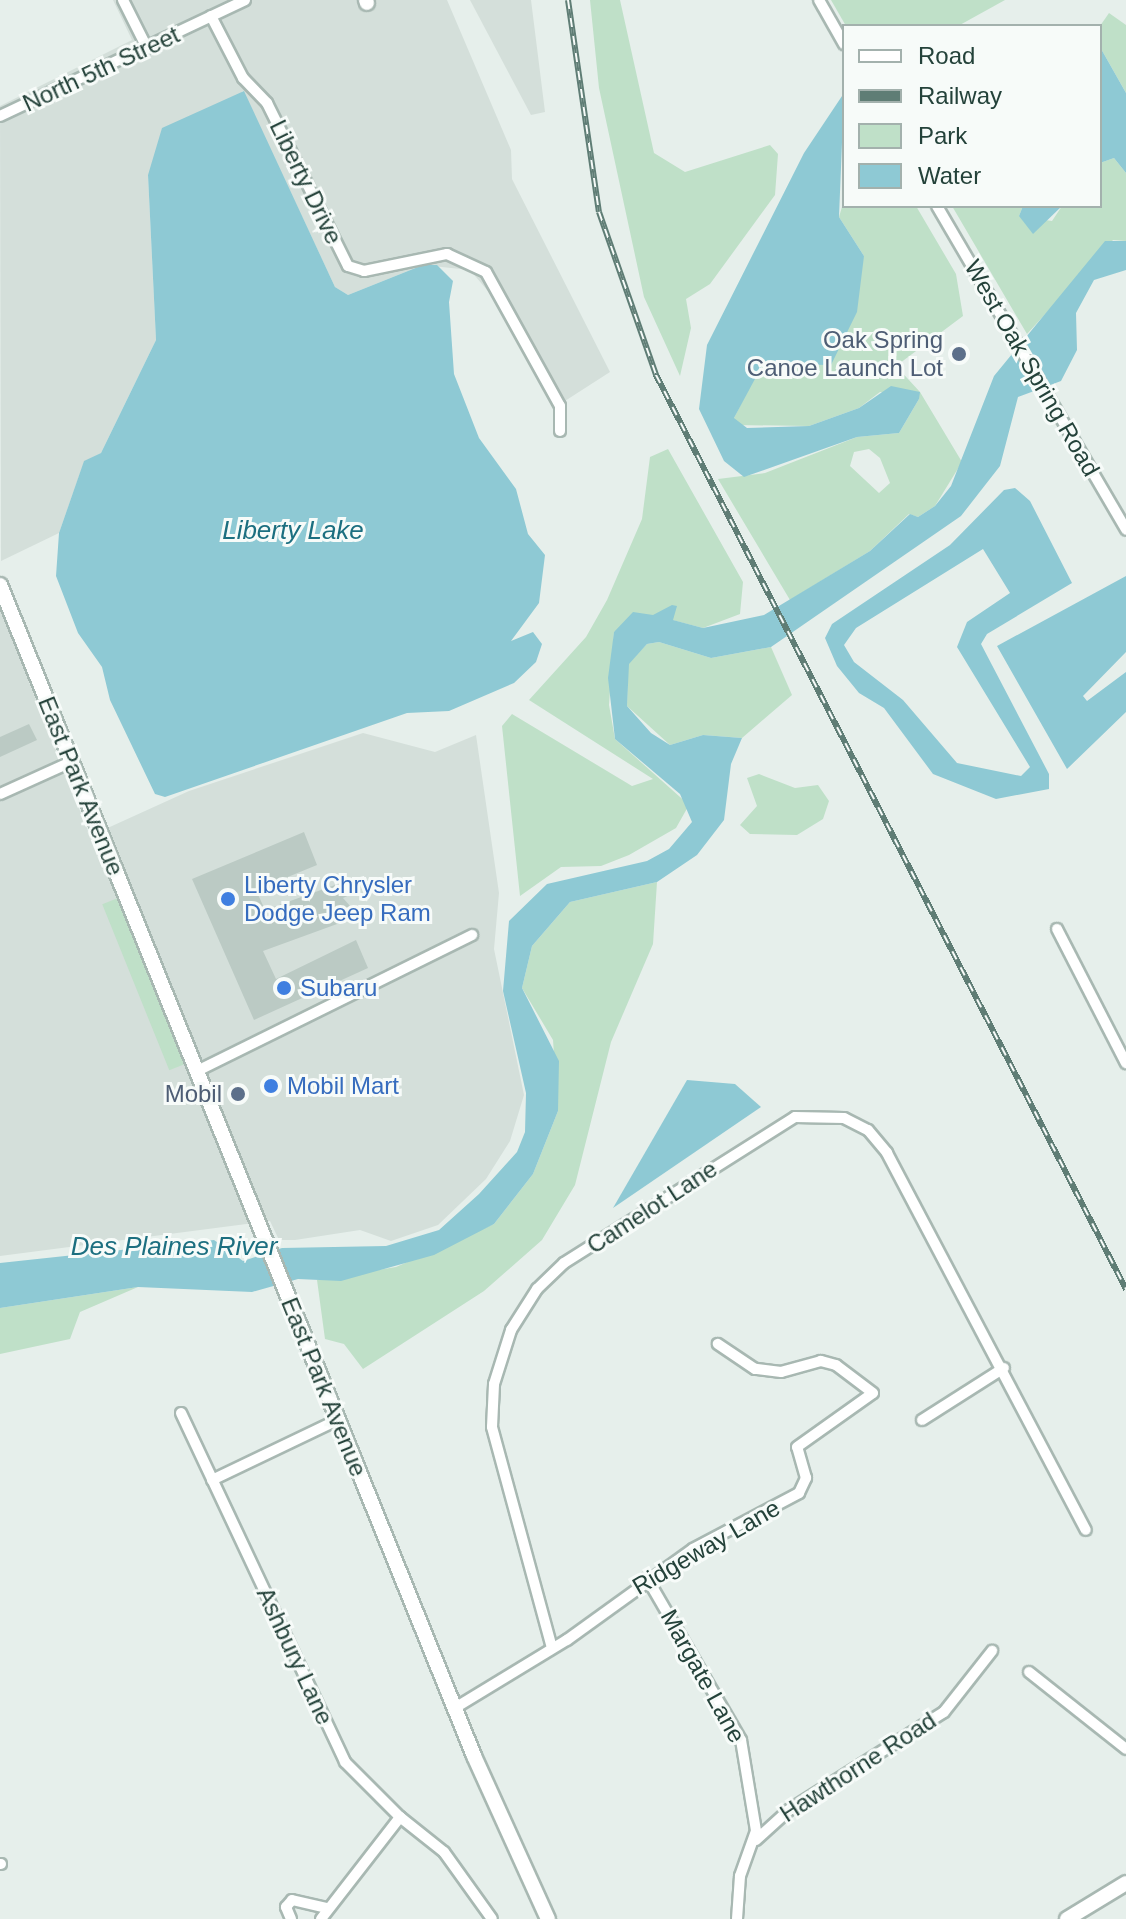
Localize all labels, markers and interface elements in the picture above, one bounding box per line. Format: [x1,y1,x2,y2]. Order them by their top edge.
street label: North 5th Street [18,20,184,118]
legend [842,24,1102,208]
text: Road [918,42,975,69]
text: Railway [918,82,1002,109]
street label: Liberty Drive [264,115,348,249]
text: Park [918,122,967,149]
text: Water [918,162,981,189]
street label: West Oak Spring Road [958,255,1106,481]
place label: Oak Spring Canoe Launch Lot [747,326,943,382]
marker: Oak Spring Canoe Launch Lot [950,345,968,363]
water label: Liberty Lake [222,515,364,547]
street label: East Park Avenue [32,692,130,880]
place label: Liberty Chrysler Dodge Jeep Ram [244,871,431,927]
marker: Liberty Chrysler Dodge Jeep Ram [219,890,237,908]
place label: Subaru [300,974,377,1002]
marker: Subaru [275,979,293,997]
place label: Mobil Mart [287,1072,399,1100]
marker: Mobil Mart [262,1077,280,1095]
place label: Mobil [165,1080,222,1108]
marker: Mobil [229,1085,247,1103]
street label: Camelot Lane [581,1154,723,1260]
water label: Des Plaines River [71,1231,277,1263]
street label: East Park Avenue [275,1293,373,1481]
street label: Ridgeway Lane [627,1493,785,1601]
street label: Ashbury Lane [251,1583,339,1729]
street label: Margate Lane [655,1604,751,1748]
street label: Hawthorne Road [775,1706,941,1828]

